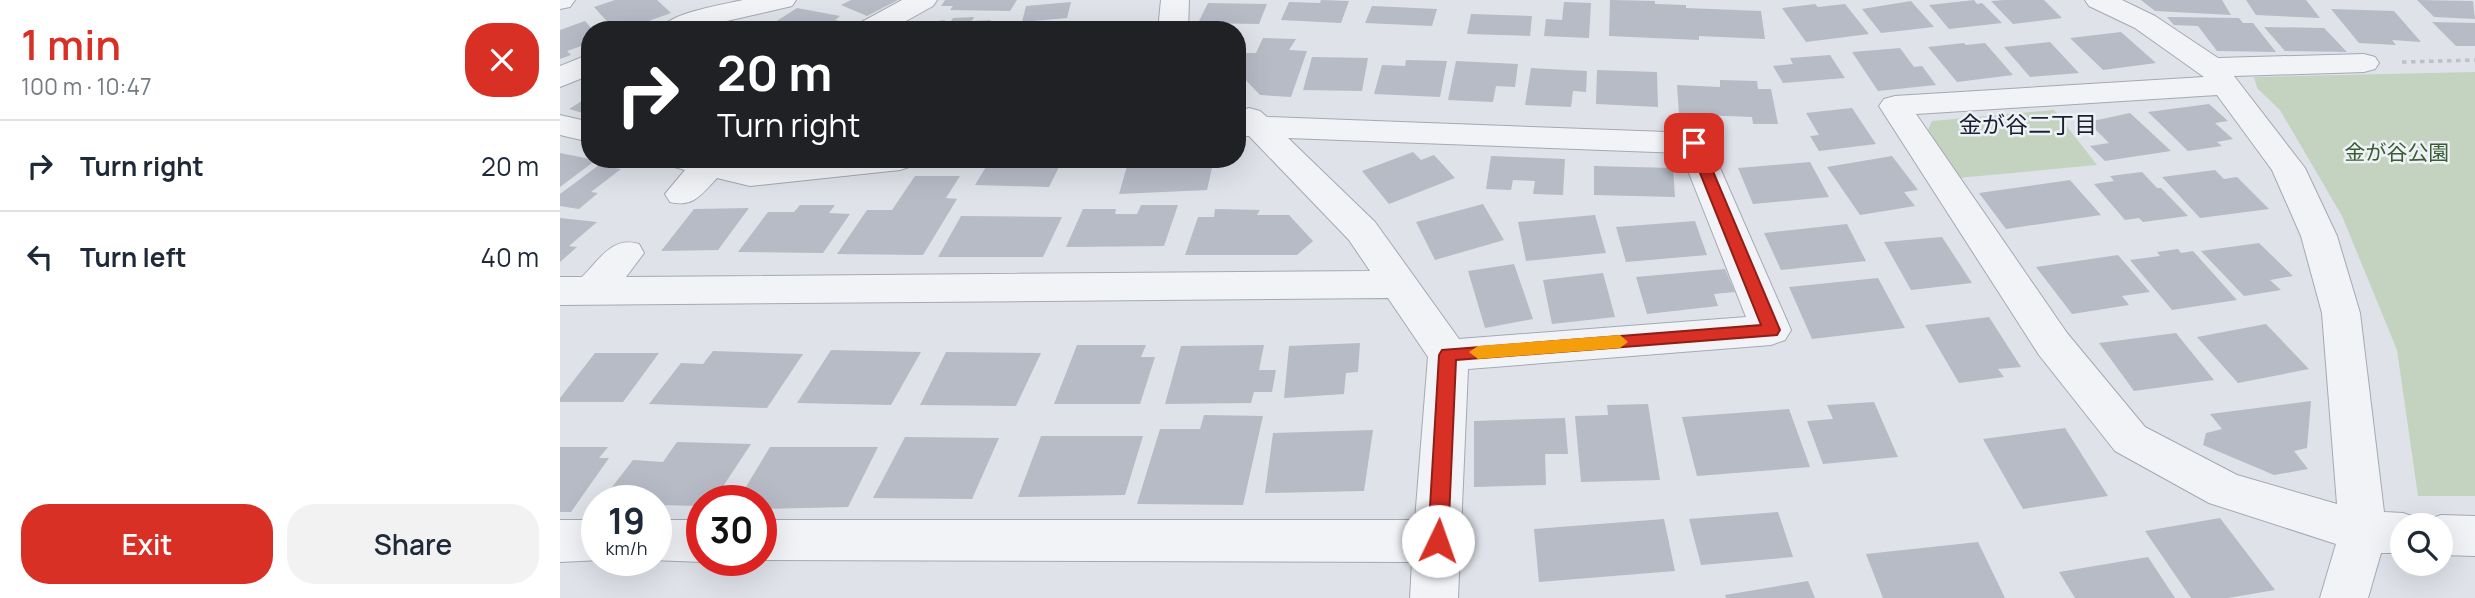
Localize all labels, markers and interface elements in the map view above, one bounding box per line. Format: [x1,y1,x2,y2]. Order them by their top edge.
text: 1 min [21,15,121,73]
button: close [465,23,539,97]
text: 20 m [717,39,832,106]
icon: right [602,49,693,140]
text: 100 m · 10:47 [21,70,152,102]
text: Turn right [717,103,860,147]
district label: 金が谷二丁目 [1959,108,2097,140]
pin [1664,113,1724,173]
icon: arrive [1675,124,1713,162]
park label: 金が谷公園 [2345,138,2450,166]
icon: right [21,147,59,185]
text: Turn right [80,148,204,184]
text: 20 m [481,148,539,184]
icon: left [21,238,59,276]
text: Turn left [80,239,187,275]
text: 40 m [481,239,539,275]
speed limit sign: 30 [686,485,777,576]
text: 19 [608,497,645,545]
button: Exit [21,504,273,584]
button: Share [287,504,539,584]
position arrow [1401,504,1475,578]
map controls [2390,513,2453,576]
button: search [2390,513,2453,576]
text: km/h [606,536,647,560]

